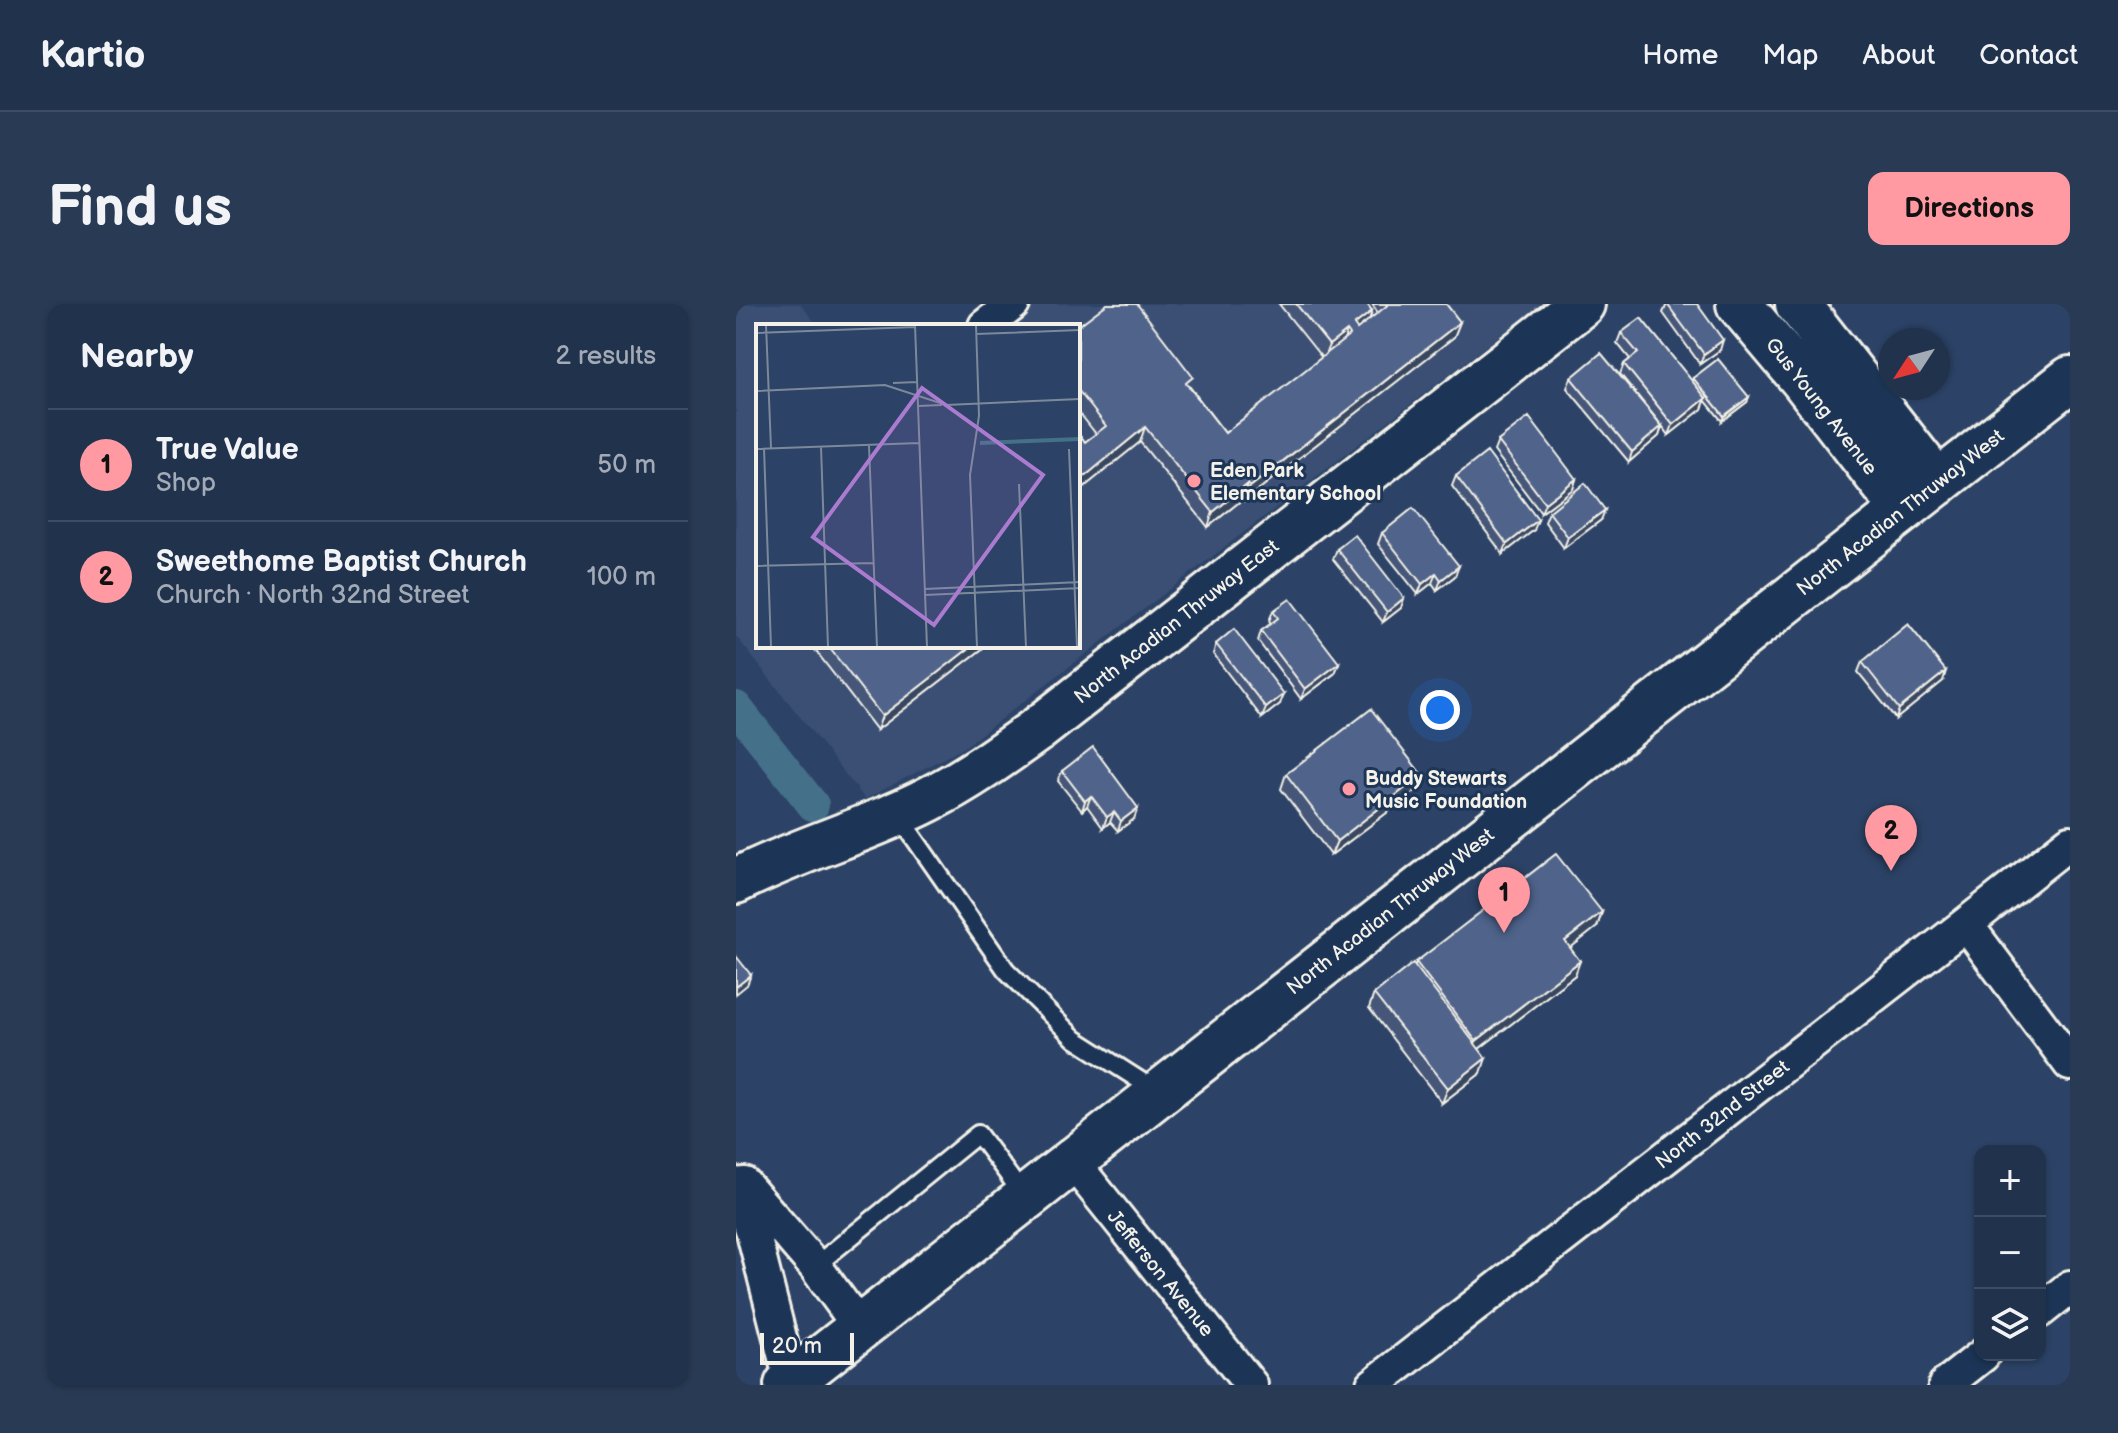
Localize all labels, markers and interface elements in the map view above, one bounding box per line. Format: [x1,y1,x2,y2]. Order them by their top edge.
text: Kartio [40,33,146,78]
text: Home [1642,39,1718,72]
text: Map [1762,39,1819,72]
text: About [1863,39,1935,72]
text: Contact [1979,39,2078,72]
button: Directions [1868,172,2070,245]
text: Find us [48,175,232,242]
inset map [756,324,1080,648]
north arrow [1878,328,1950,400]
street label: Gus Young Avenue [1760,333,1882,480]
text: Nearby [80,336,194,377]
text: 2 results [556,341,656,372]
street label: North Acadian Thruway West [1792,424,2009,601]
text: True Value [156,432,299,468]
text: 1 [101,450,111,481]
text: 50 m [597,450,656,481]
place label: Eden Park Elementary School [1210,459,1381,506]
text: Shop [156,468,216,499]
marker: Eden Park Elementary School [1185,472,1203,490]
street label: North Acadian Thruway East [1070,534,1284,709]
text: Sweethome Baptist Church [156,544,527,580]
text: 2 [98,562,114,593]
text: 100 m [587,562,656,593]
text: Church · North 32nd Street [156,580,469,611]
your location [1420,690,1460,730]
place label: Buddy Stewarts Music Foundation [1365,767,1527,814]
marker: Buddy Stewarts Music Foundation [1340,780,1358,798]
pin: 2 [1865,805,1917,871]
street label: North Acadian Thruway West [1282,823,1499,1000]
pin: 1 [1478,867,1530,933]
street label: North 32nd Street [1651,1055,1794,1174]
map controls [1974,1145,2046,1361]
button: + [1974,1145,2046,1217]
street label: Jefferson Avenue [1102,1205,1219,1342]
button: − [1974,1217,2046,1289]
button: layers [1974,1289,2046,1361]
scale bar [760,1329,854,1365]
text: 20 m [772,1333,822,1360]

